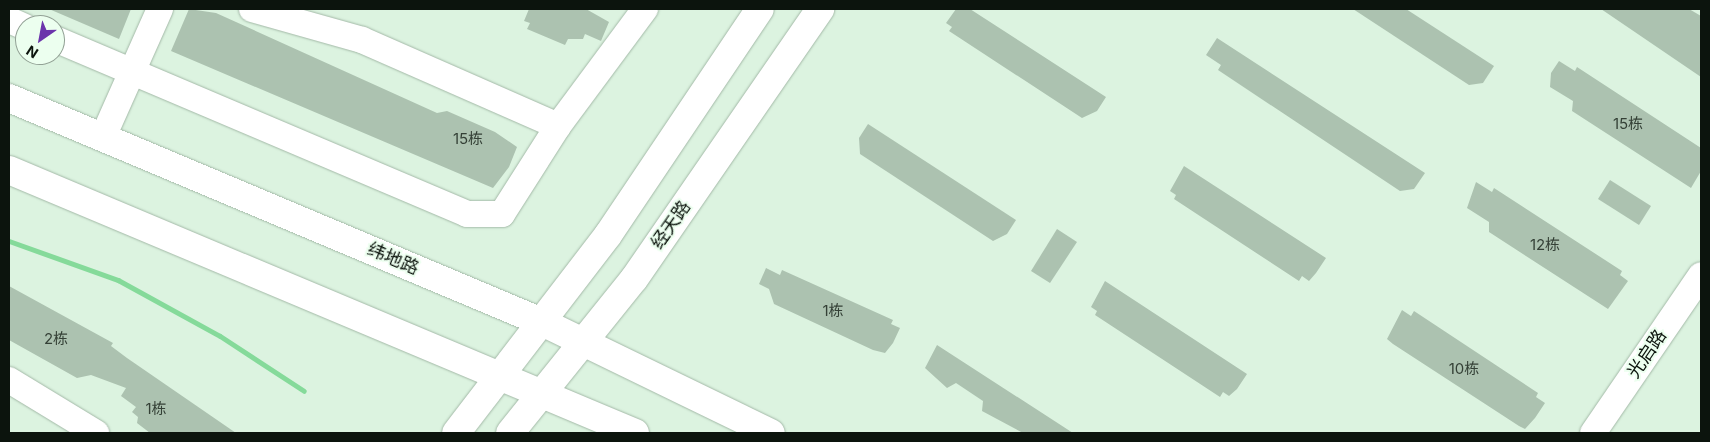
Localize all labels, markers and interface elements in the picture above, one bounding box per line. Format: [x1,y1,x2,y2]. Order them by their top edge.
north arrow [15,15,65,65]
text: N [23,42,41,62]
house number: 15栋 [1613,115,1643,133]
house number: 15栋 [453,130,483,148]
street label: 经天路 [647,197,695,253]
house number: 12栋 [1530,236,1560,254]
street label: 纬地路 [364,239,422,279]
house number: 1栋 [822,302,844,320]
street label: 光启路 [1623,326,1671,382]
house number: 2栋 [44,330,68,348]
house number: 10栋 [1449,360,1479,378]
house number: 1栋 [145,400,167,418]

